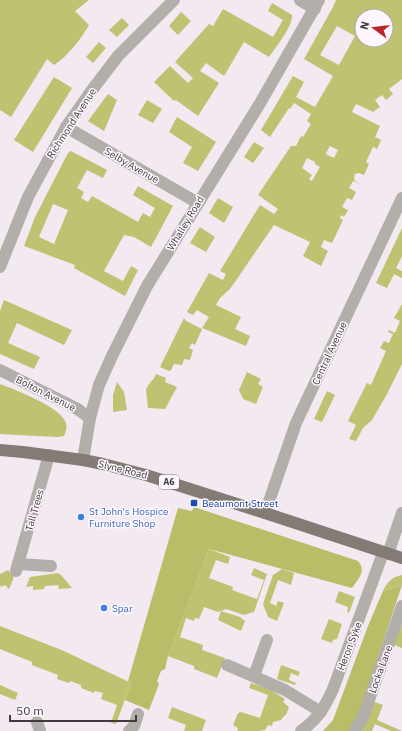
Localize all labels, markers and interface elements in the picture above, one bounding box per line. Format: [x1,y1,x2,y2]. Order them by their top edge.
north arrow [354,8,394,48]
text: N [357,20,372,31]
street label: Richmond Avenue [44,85,99,161]
street label: Selby Avenue [102,145,162,186]
street label: Whalley Road [164,194,207,253]
street label: Central Avenue [309,319,350,387]
street label: Bolton Avenue [14,373,78,414]
street label: Slyne Road [97,457,149,482]
road number: A6 [159,475,179,489]
street label: Tall Trees [22,488,47,533]
place label: Beaumont Street [202,497,279,510]
marker: Beaumont Street [189,498,199,508]
place label: St John's Hospice Furniture Shop [89,505,169,530]
marker: St John's Hospice Furniture Shop [76,512,86,522]
place label: Spar [112,602,133,615]
marker: Spar [99,603,109,613]
street label: Heron Syke [334,619,365,672]
street label: Locka Lane [366,643,395,695]
scale bar [10,697,136,723]
text: 50 m [16,703,44,718]

